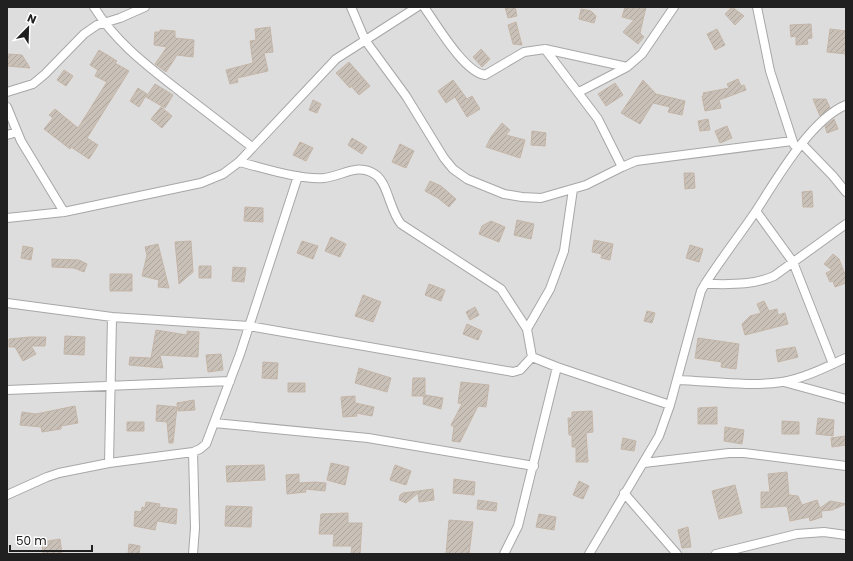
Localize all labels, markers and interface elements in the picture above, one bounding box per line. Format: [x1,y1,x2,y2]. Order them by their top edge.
north arrow [8,8,48,48]
text: N [25,10,39,28]
scale bar [10,527,92,553]
text: 50 m [16,532,47,549]

